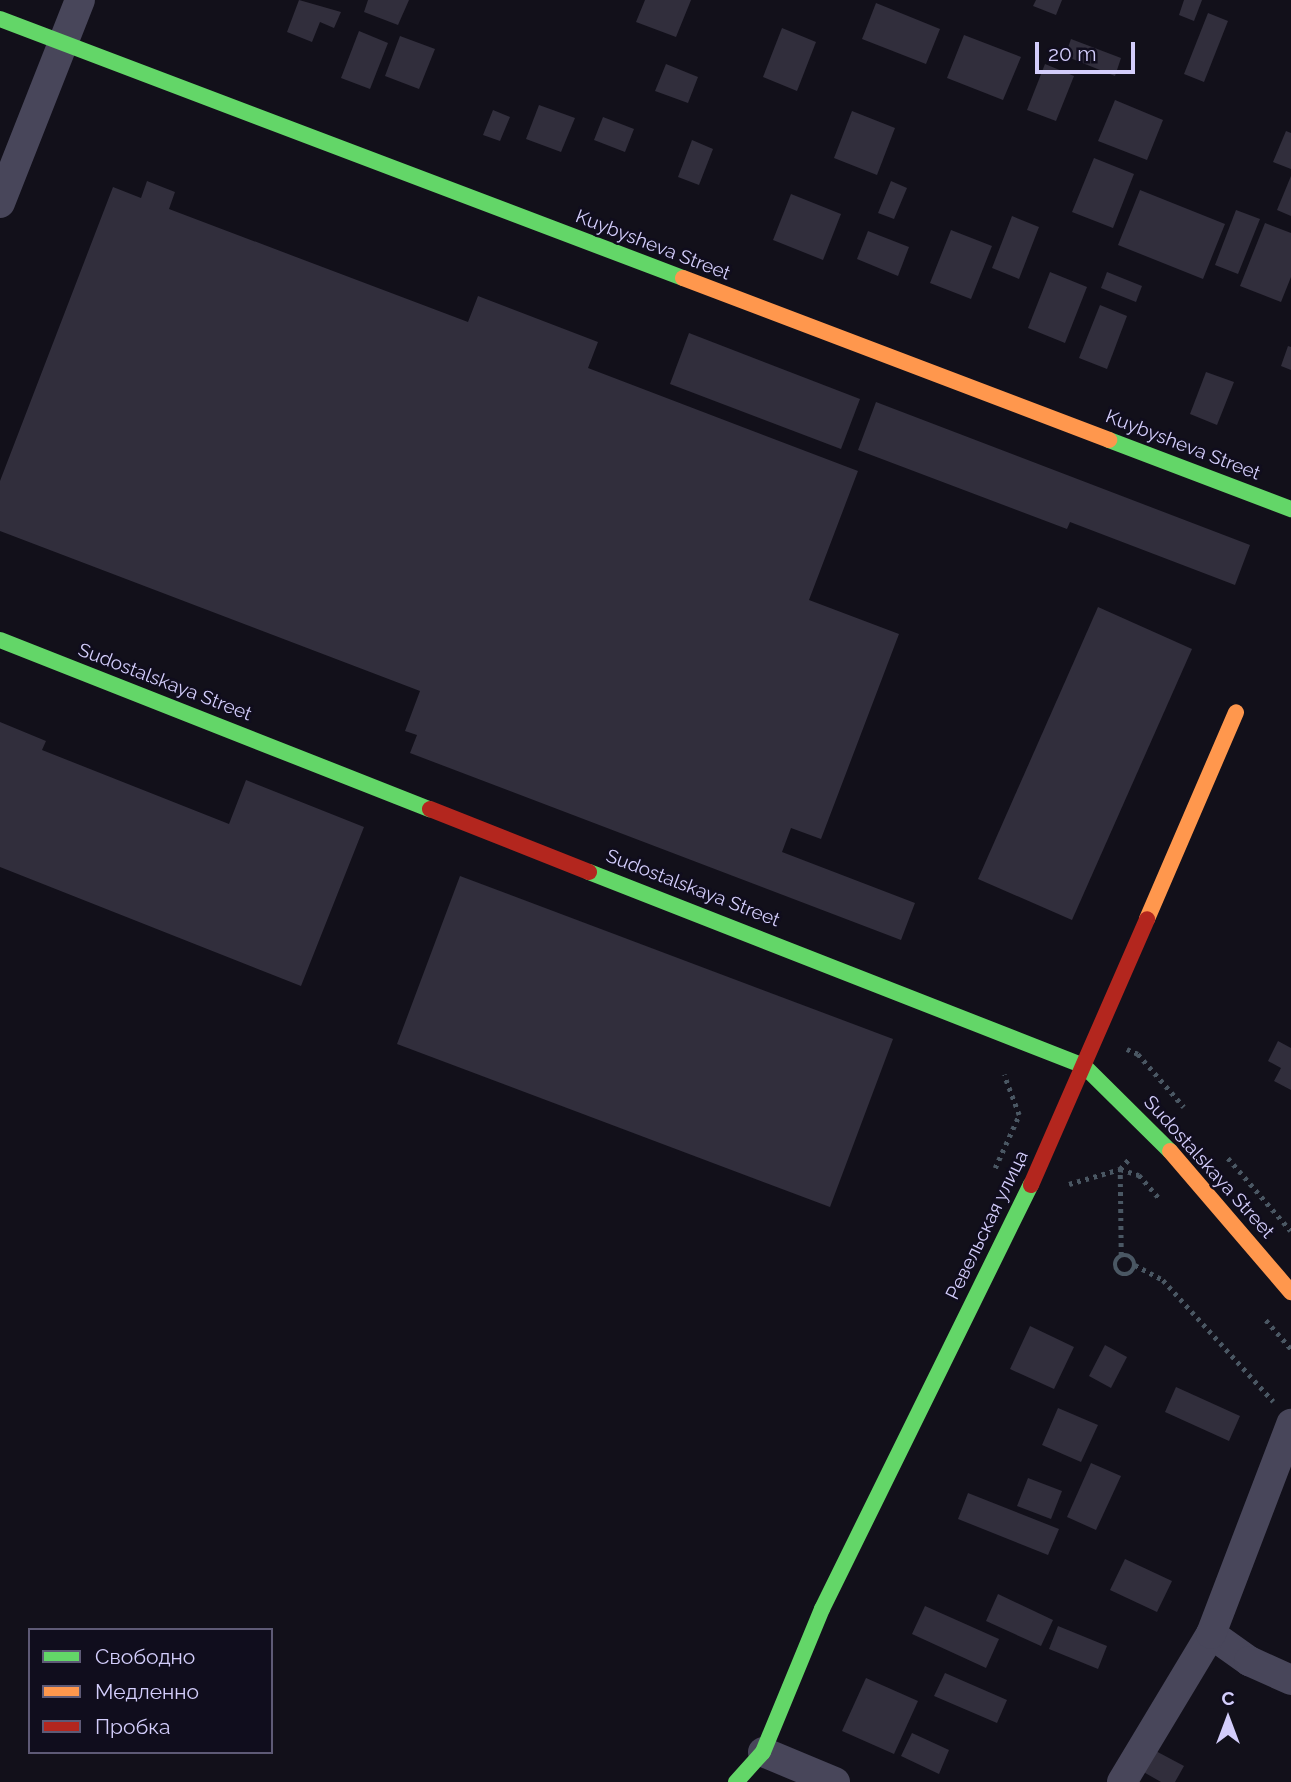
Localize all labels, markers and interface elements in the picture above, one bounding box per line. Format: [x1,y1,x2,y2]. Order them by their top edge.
scale bar [1039,28,1139,72]
text: 20 m [1048,41,1096,66]
street label: Kuybysheva Street [572,205,734,285]
street label: Kuybysheva Street [1102,405,1264,485]
street label: Sudostalskaya Street [75,638,255,726]
street label: Sudostalskaya Street [603,844,783,932]
street label: Sudostalskaya Street [1139,1091,1279,1243]
street label: Ревельская улица [941,1147,1033,1303]
legend [28,1628,273,1754]
text: Свободно [95,1644,195,1669]
text: Медленно [95,1679,199,1704]
north arrow [1193,1684,1263,1754]
text: С [1221,1687,1235,1709]
text: Пробка [95,1714,171,1739]

